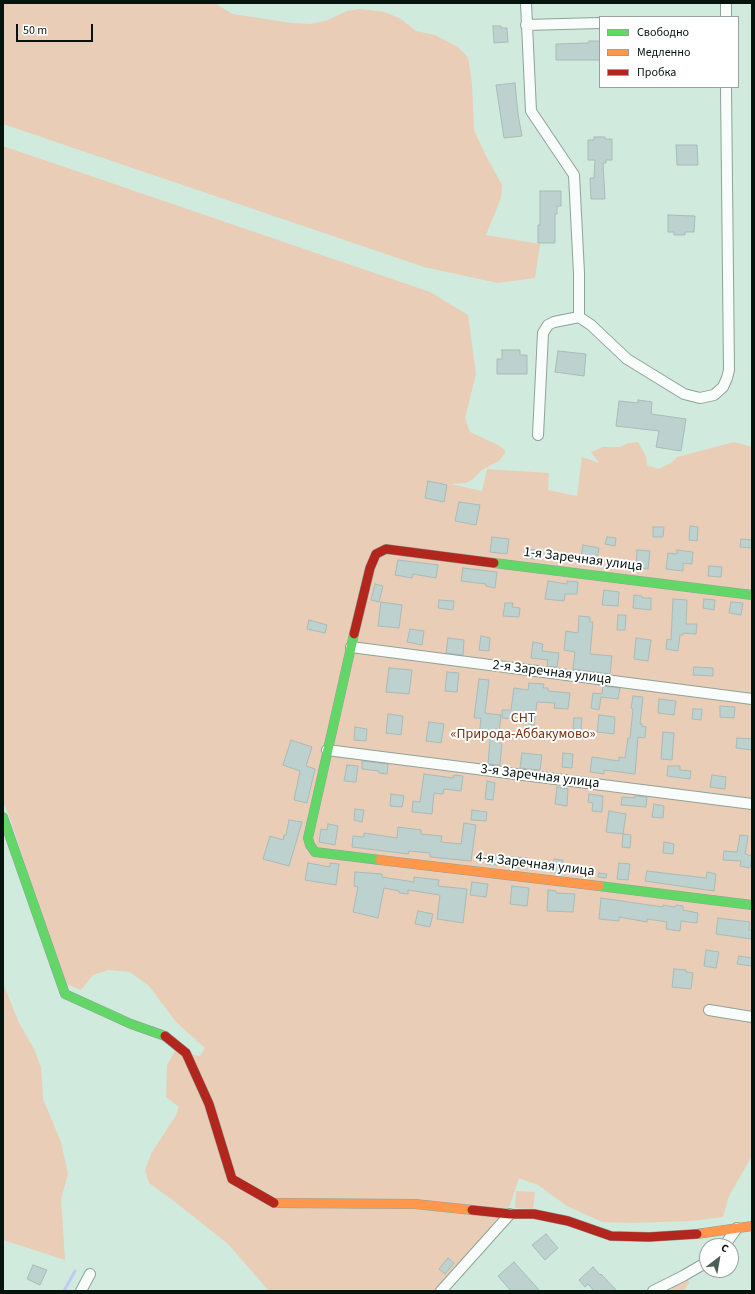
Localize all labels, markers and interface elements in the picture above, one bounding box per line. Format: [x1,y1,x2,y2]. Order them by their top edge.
scale bar [18,16,95,42]
legend [599,16,739,88]
text: 50 m [23,22,47,39]
text: Свободно [637,24,689,41]
text: Медленно [637,44,691,61]
text: Пробка [637,64,676,81]
street label: 1-я Заречная улица [523,544,643,576]
street label: 2-я Заречная улица [492,657,612,689]
park label: СНТ «Природа-Аббакумово» [450,711,596,744]
street label: 3-я Заречная улица [480,761,600,793]
street label: 4-я Заречная улица [475,849,595,881]
north arrow [699,1238,739,1278]
text: С [718,1240,732,1256]

